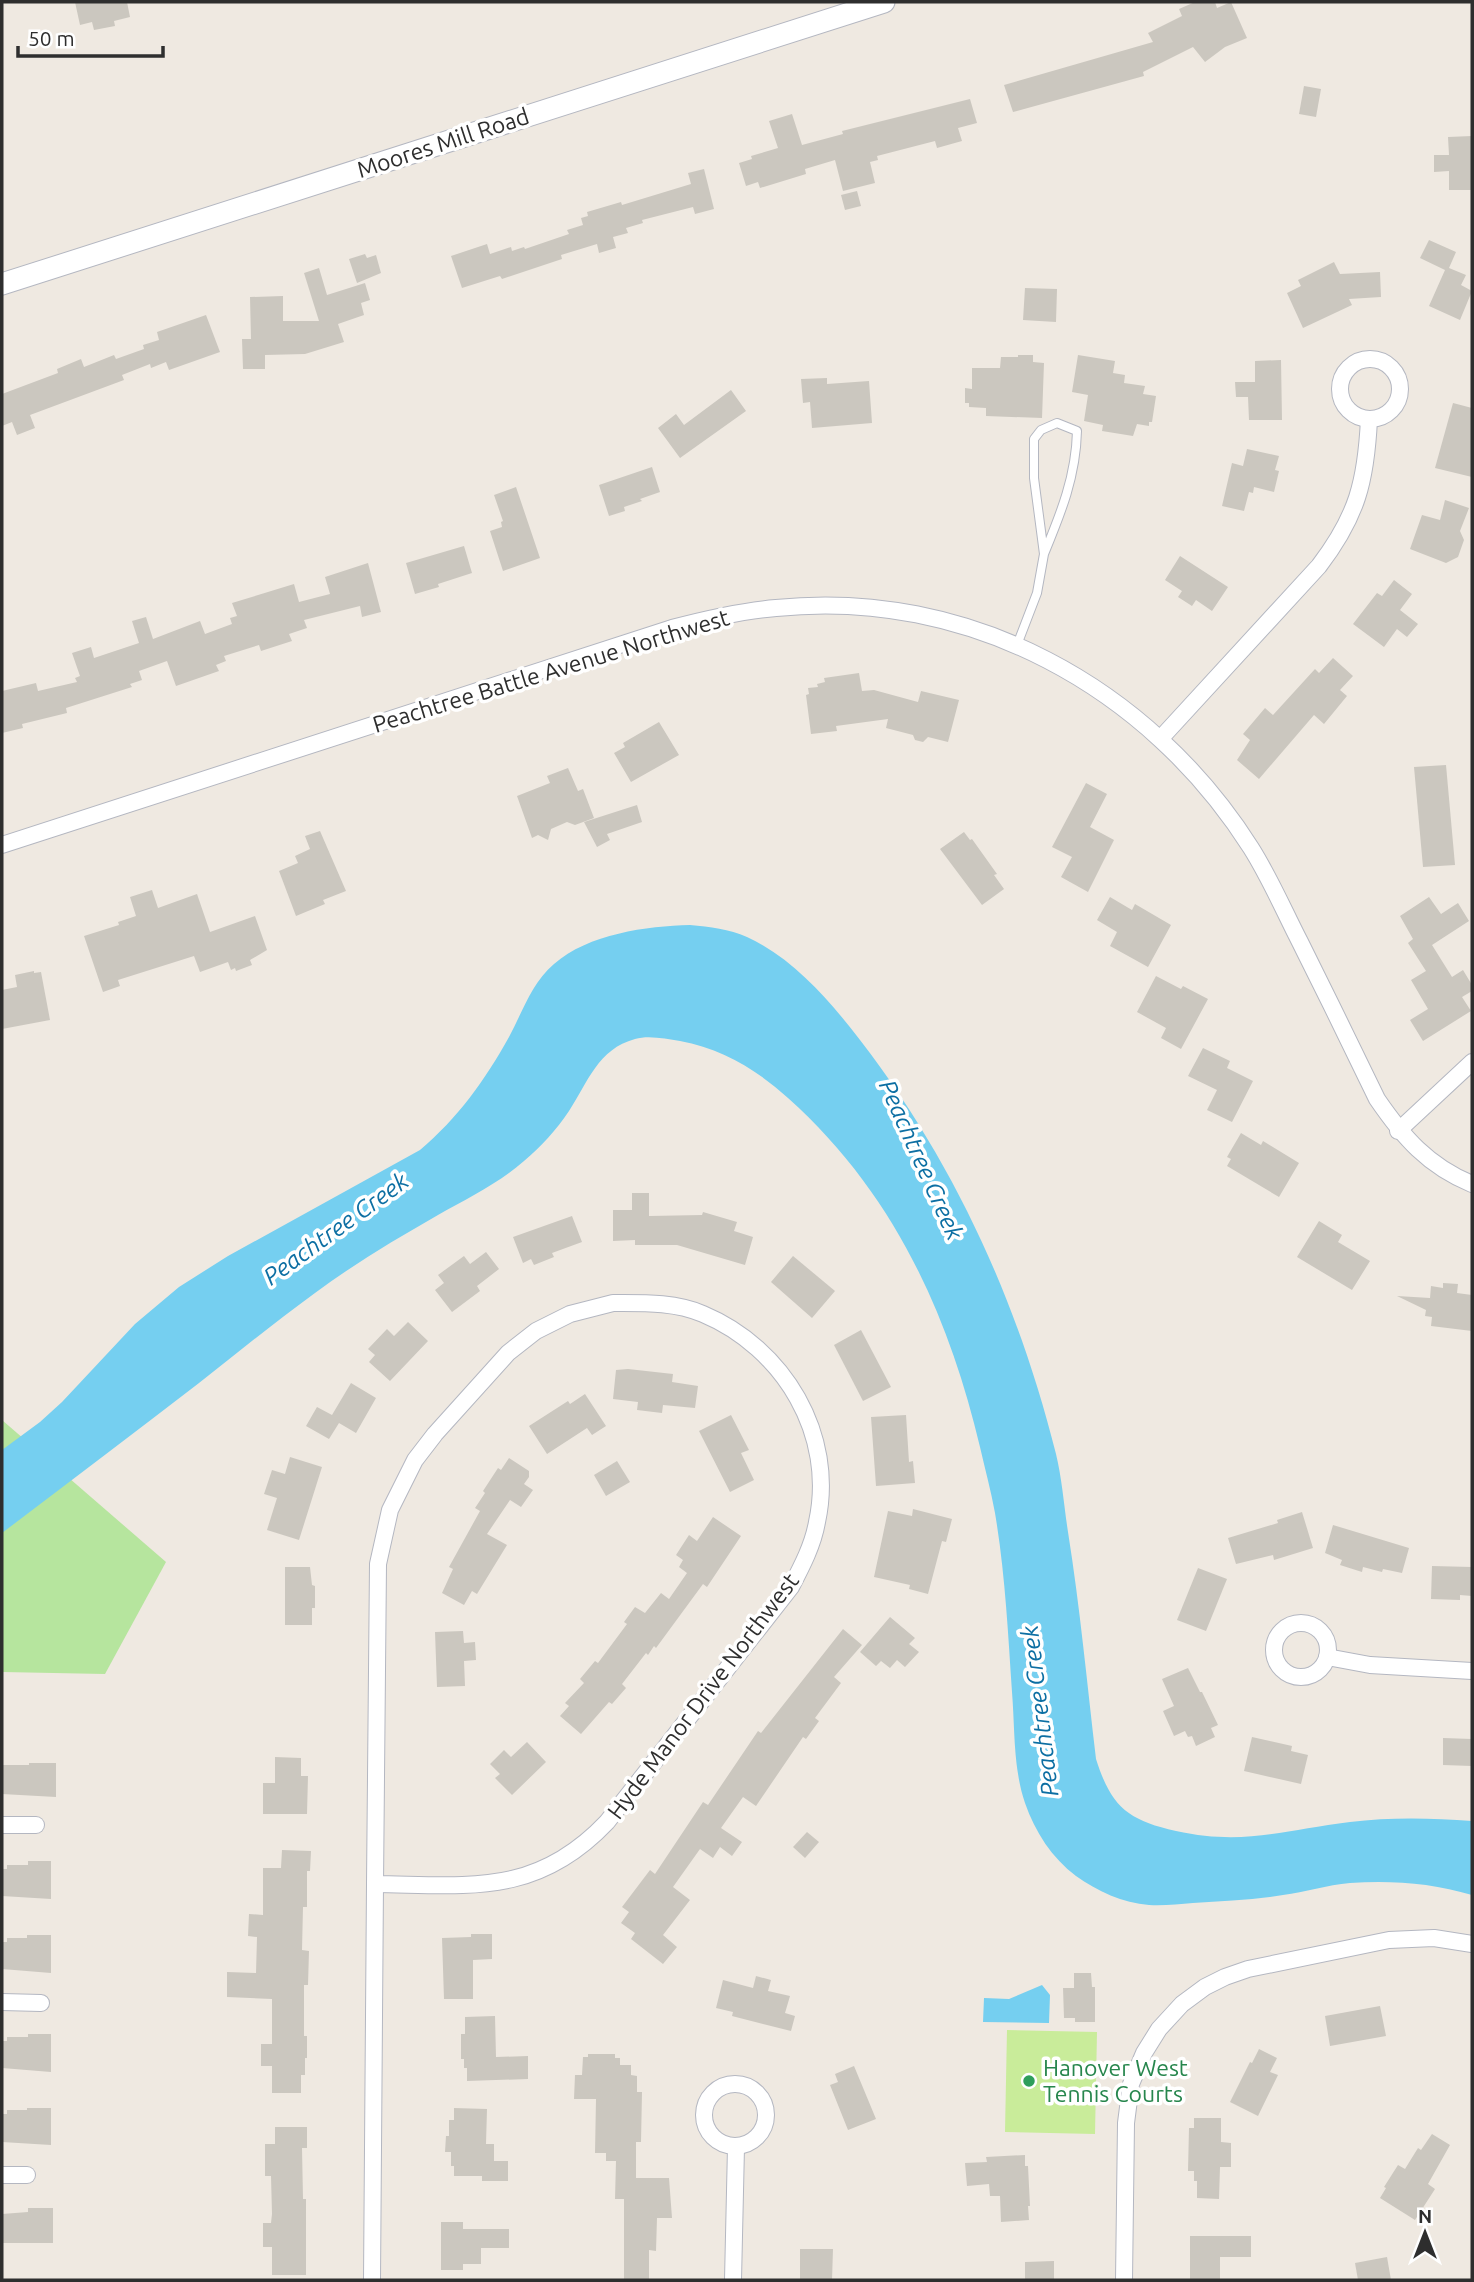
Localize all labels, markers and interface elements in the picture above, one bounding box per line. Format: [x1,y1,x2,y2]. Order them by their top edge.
scale bar [18,14,163,58]
text: 50 m [28,26,75,50]
street label: Moores Mill Road [354,103,532,182]
street label: Peachtree Battle Avenue Northwest [370,604,732,737]
water label: Peachtree Creek [874,1076,969,1245]
water label: Peachtree Creek [258,1167,414,1290]
street label: Hyde Manor Drive Northwest [602,1568,803,1823]
water label: Peachtree Creek [1016,1623,1063,1798]
place label: Hanover West Tennis Courts [1043,2055,1188,2106]
marker: Hanover West Tennis Courts [1021,2073,1037,2089]
north arrow [1390,2198,1460,2268]
text: N [1418,2205,1432,2227]

